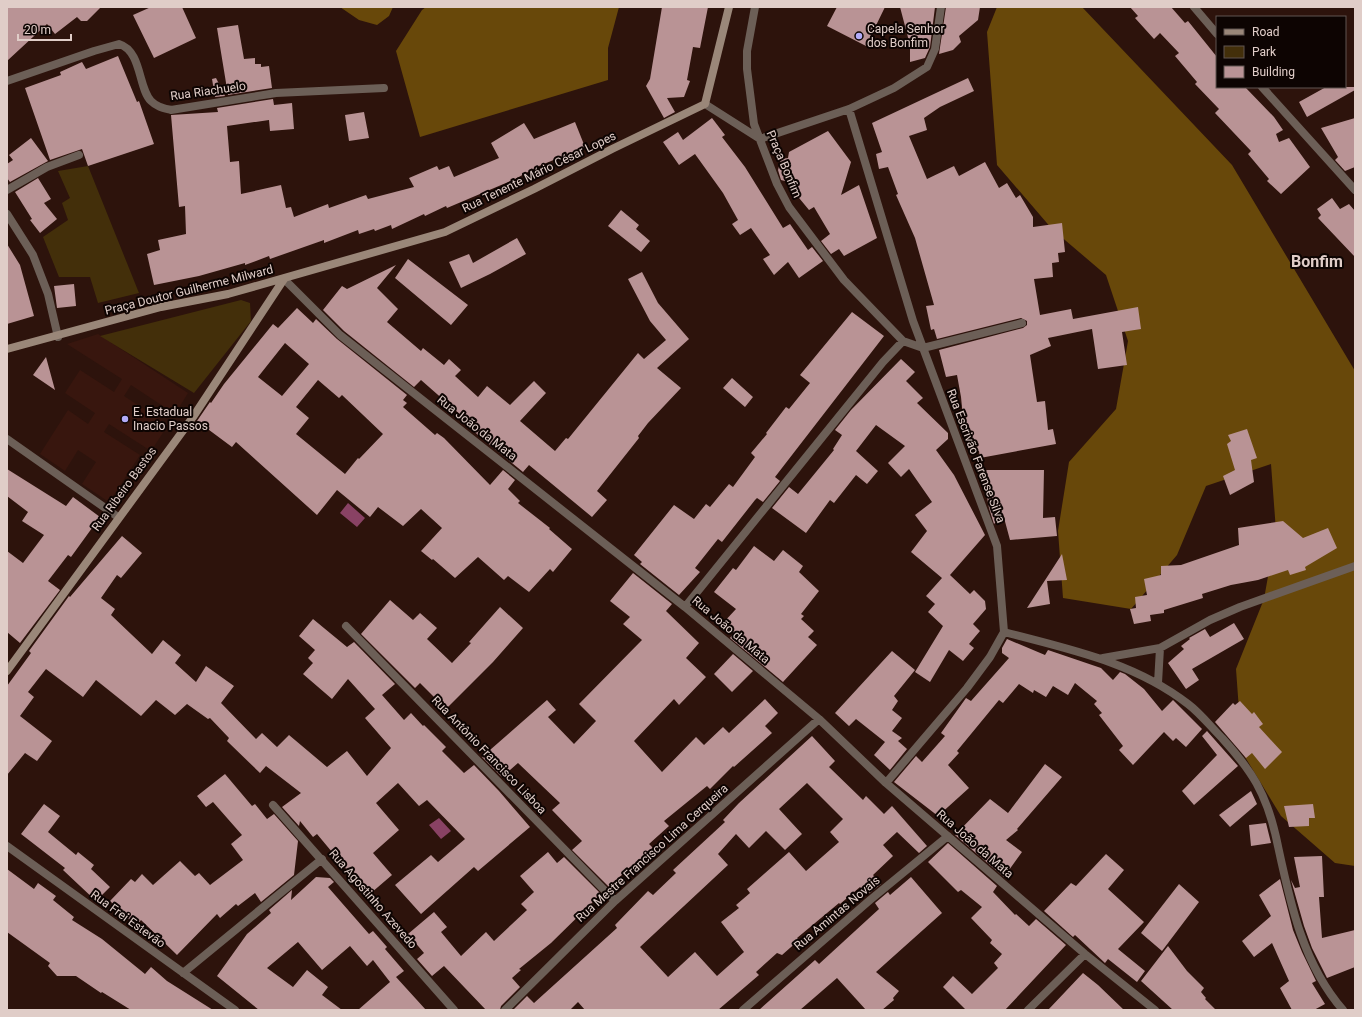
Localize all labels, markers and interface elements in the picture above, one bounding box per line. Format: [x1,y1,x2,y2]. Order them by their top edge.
scale bar [18,16,71,42]
legend [1216,16,1346,88]
place label: Capela Senhor dos Bonfim [867,22,945,50]
text: 20 m [24,23,51,37]
text: Road [1252,25,1280,39]
marker: Capela Senhor dos Bonfim [854,31,864,41]
text: Park [1252,45,1277,59]
text: Building [1252,65,1295,79]
street label: Rua Riachuelo [169,79,247,103]
street label: Praça Bonfim [764,128,804,200]
street label: Rua Tenente Mário César Lopes [460,129,618,215]
district label: Bonfim [1291,252,1343,271]
street label: Praça Doutor Guilherme Milward [103,262,275,318]
street label: Rua Escrivão Farense Silva [944,387,1008,525]
street label: Rua João da Mata [434,393,520,463]
place label: E. Estadual Inacio Passos [133,405,208,433]
marker: E. Estadual Inacio Passos [120,414,130,424]
street label: Rua Ribeiro Bastos [89,444,159,534]
street label: Rua João da Mata [689,593,773,667]
street label: Rua Antônio Francisco Lisboa [429,693,549,817]
street label: Rua Mestre Francisco Lima Cerqueira [573,781,731,925]
street label: Rua João da Mata [934,807,1016,881]
street label: Rua Agostinho Azevedo [326,847,420,952]
street label: Rua Amintas Novais [791,873,883,953]
street label: Rua Frei Estevão [88,887,168,951]

